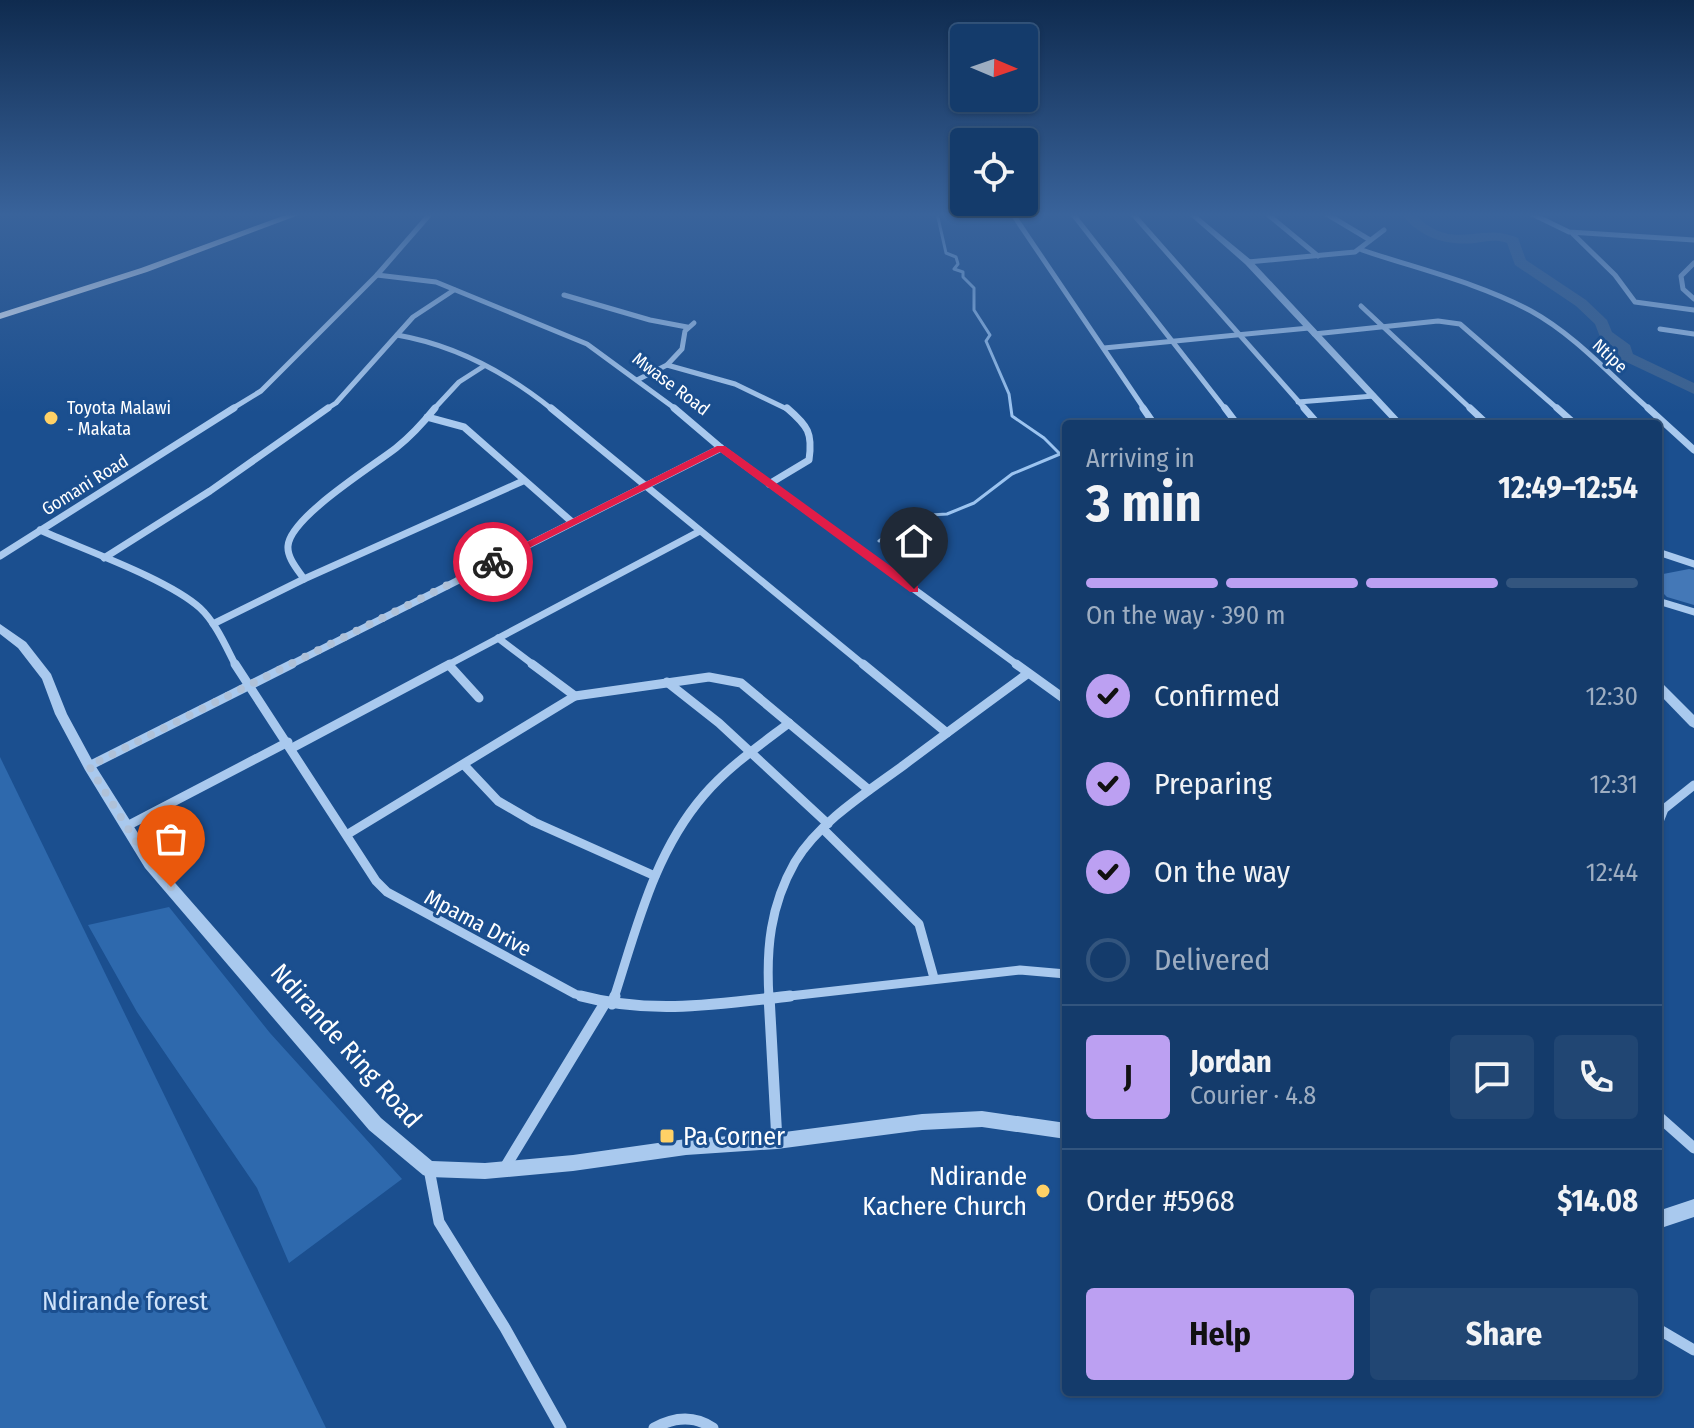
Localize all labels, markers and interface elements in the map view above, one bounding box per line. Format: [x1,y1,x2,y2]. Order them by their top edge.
north arrow [950,24,1038,112]
map controls [950,24,1038,216]
button: locate [950,128,1038,216]
street label: Ntipe [1588,334,1632,378]
street label: Mwase Road [628,348,714,420]
place label: Toyota Malawi - Makata [67,397,171,440]
marker: Toyota Malawi - Makata [42,409,60,427]
text: Arriving in [1086,443,1195,474]
street label: Gomani Road [38,450,132,520]
text: 12:49–12:54 [1498,470,1638,506]
text: 3 min [1086,472,1202,535]
pin [880,507,948,589]
icon: home [892,519,936,563]
courier [453,522,533,602]
icon: bike [471,540,515,584]
text: On the way · 390 m [1086,600,1285,631]
icon: check [1086,674,1130,718]
text: Confirmed [1154,678,1280,714]
text: 12:30 [1585,681,1638,712]
icon: check [1086,762,1130,806]
text: Preparing [1154,766,1272,802]
text: 12:31 [1589,769,1638,800]
pin [137,805,205,887]
icon: bag [149,817,193,861]
icon: check [1086,850,1130,894]
text: On the way [1154,854,1290,890]
text: 12:44 [1586,857,1638,888]
street label: Mpama Drive [420,884,536,962]
text: Delivered [1154,942,1270,978]
street label: Ndirande Ring Road [264,957,428,1135]
button: chat [1450,1035,1534,1119]
button: phone [1554,1035,1638,1119]
text: Jordan [1190,1044,1272,1080]
text: J [1124,1059,1132,1095]
text: Courier · 4.8 [1190,1080,1316,1111]
place label: Pa Corner [683,1121,785,1152]
marker: Pa Corner [658,1127,676,1145]
place label: Ndirande Kachere Church [862,1161,1027,1222]
marker: Ndirande Kachere Church [1034,1182,1052,1200]
text: Order #5968 [1086,1183,1235,1219]
text: $14.08 [1557,1183,1638,1219]
park label: Ndirande forest [42,1286,209,1317]
button: Help [1086,1288,1354,1380]
button: Share [1370,1288,1638,1380]

